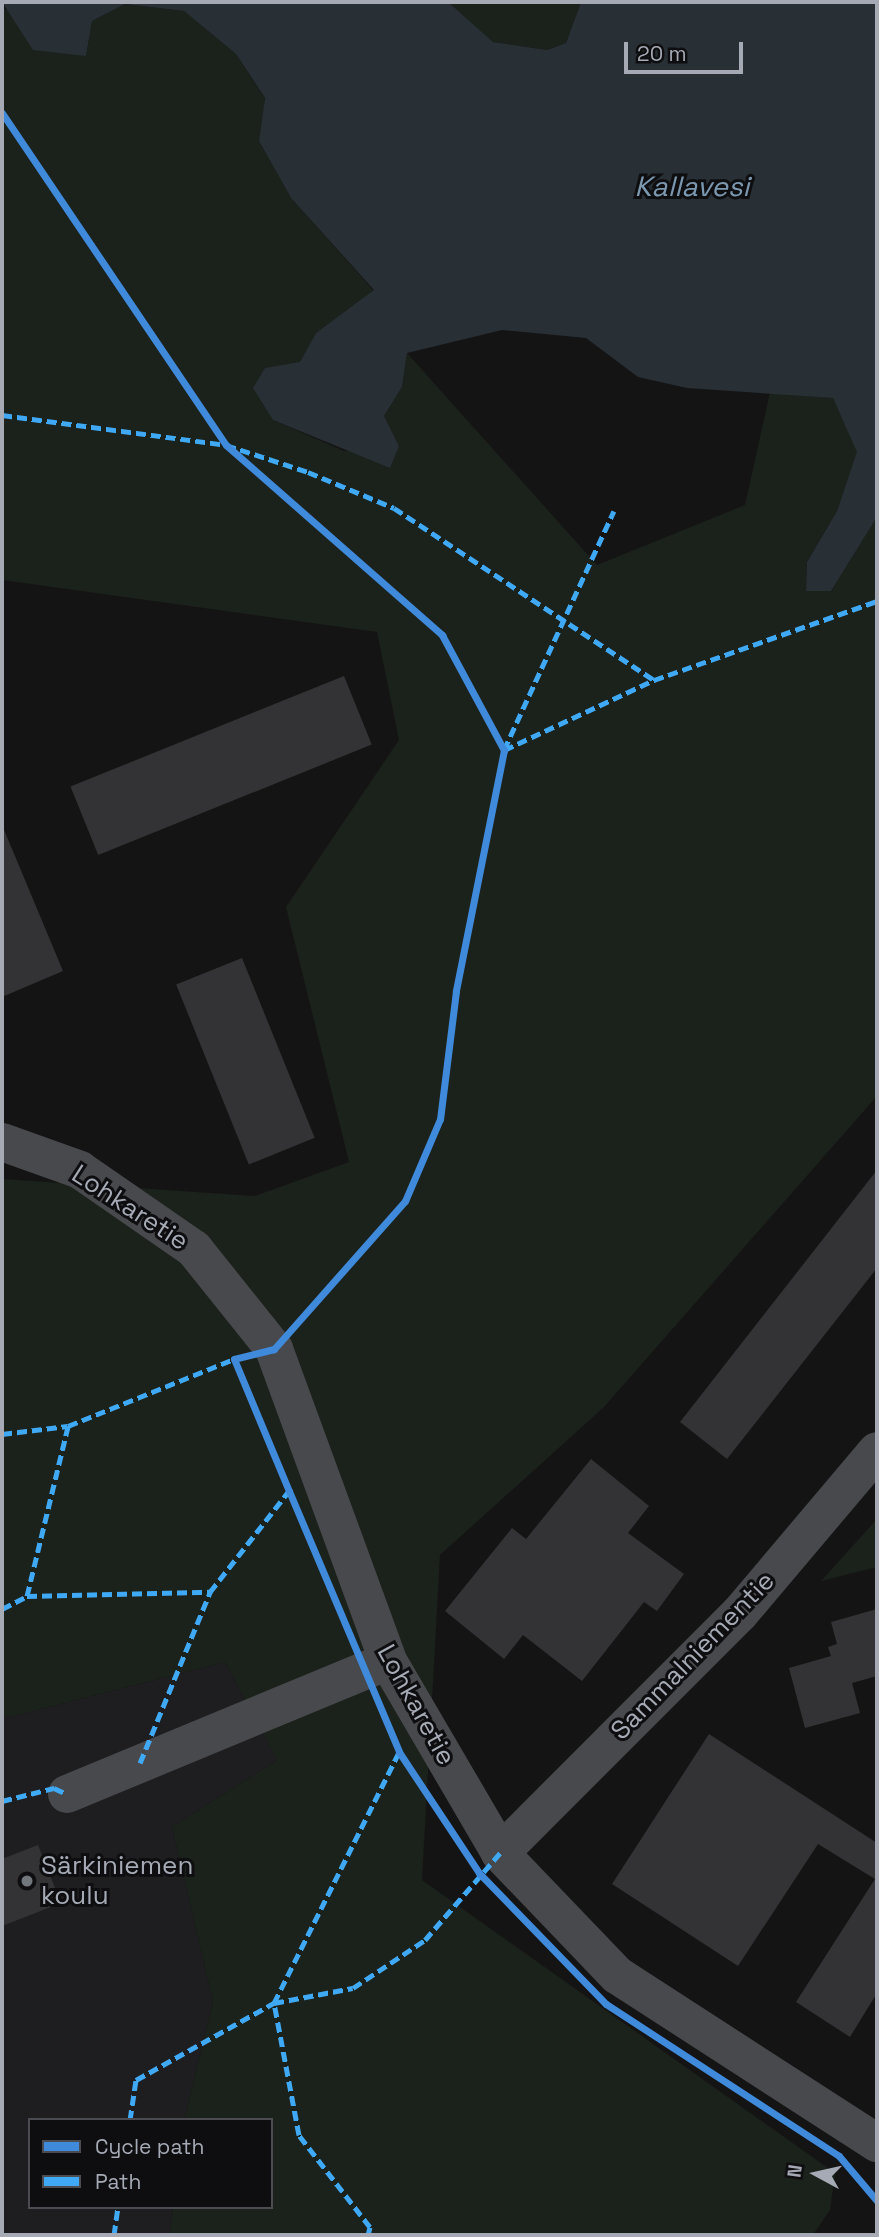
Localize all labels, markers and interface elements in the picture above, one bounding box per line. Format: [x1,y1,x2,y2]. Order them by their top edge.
scale bar [627,28,746,72]
text: 20 m [637,40,687,67]
water label: Kallavesi [635,169,749,203]
street label: Lohkaretie [66,1159,194,1257]
street label: Sammalniementie [605,1565,781,1747]
street label: Lohkaretie [370,1639,462,1771]
place label: Särkiniemen koulu [41,1850,193,1912]
marker: Särkiniemen koulu [19,1873,35,1889]
legend [28,2118,273,2209]
text: Cycle path [95,2133,204,2160]
north arrow [781,2139,851,2209]
text: N [781,2163,808,2179]
text: Path [95,2168,141,2195]

